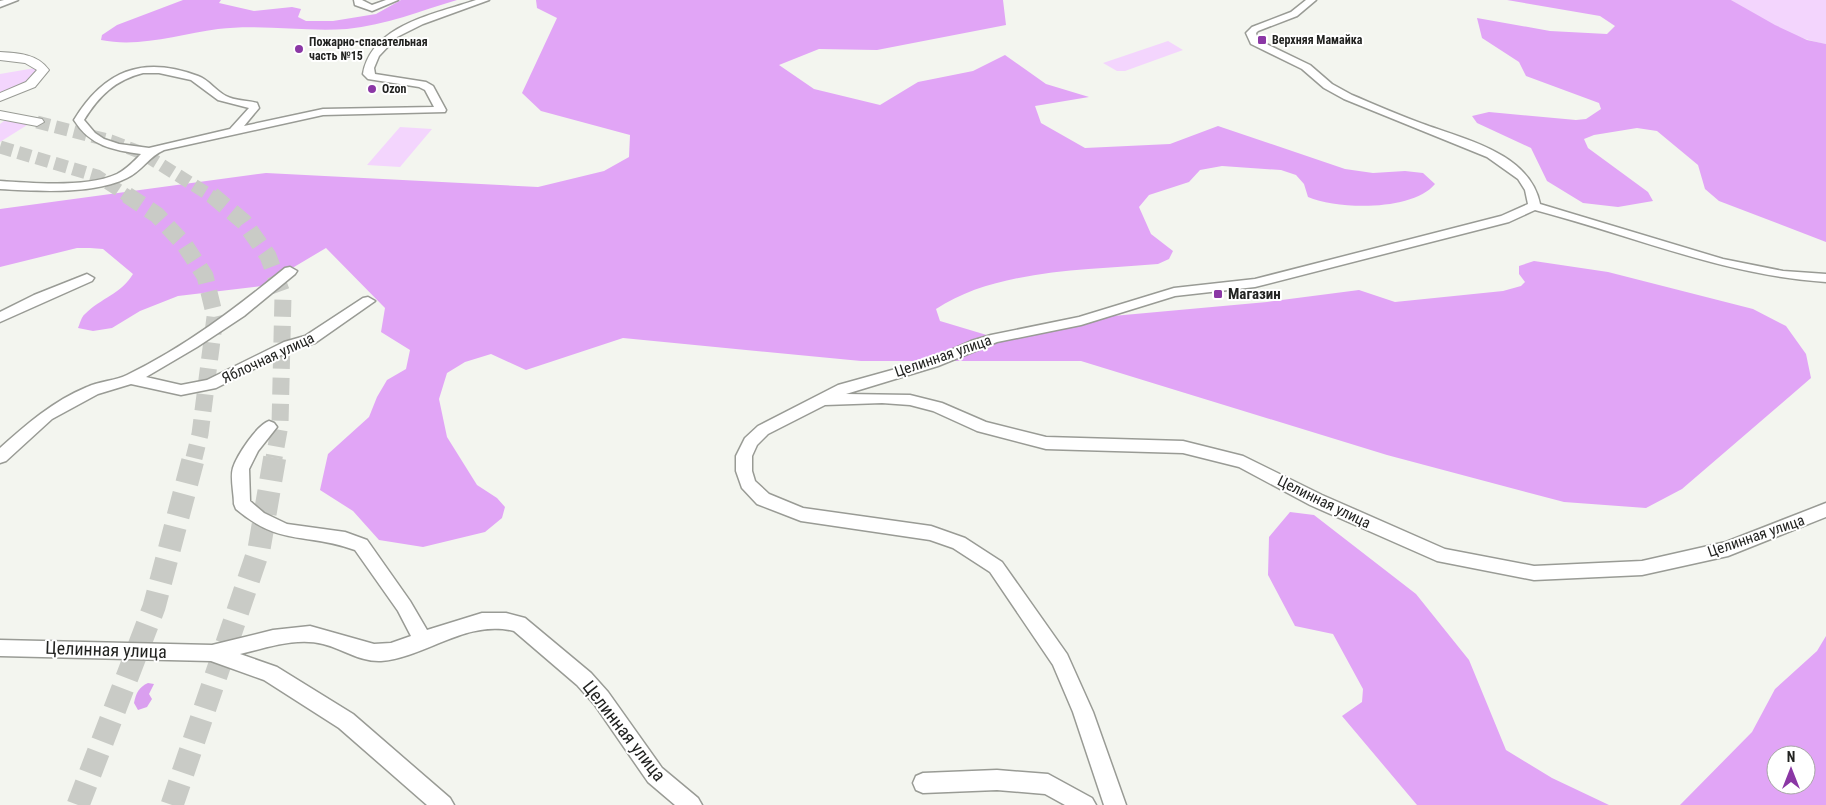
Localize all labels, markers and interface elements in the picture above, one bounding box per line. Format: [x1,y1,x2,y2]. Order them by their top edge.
place label: Верхняя Мамайка [1272,33,1363,47]
marker: Верхняя Мамайка [1256,34,1268,46]
place label: Пожарно-спасательная часть №15 [309,35,428,63]
marker: Пожарно-спасательная часть №15 [293,43,305,55]
place label: Ozon [382,82,407,96]
marker: Ozon [366,83,378,95]
place label: Магазин [1228,285,1281,303]
marker: Магазин [1212,288,1224,300]
street label: Яблочная улица [219,329,317,387]
street label: Целинная улица [892,331,994,381]
street label: Целинная улица [1275,472,1373,532]
street label: Целинная улица [1705,511,1807,561]
street label: Целинная улица [45,637,167,662]
street label: Целинная улица [579,676,670,785]
north arrow [1766,745,1816,795]
text: N [1787,749,1795,765]

